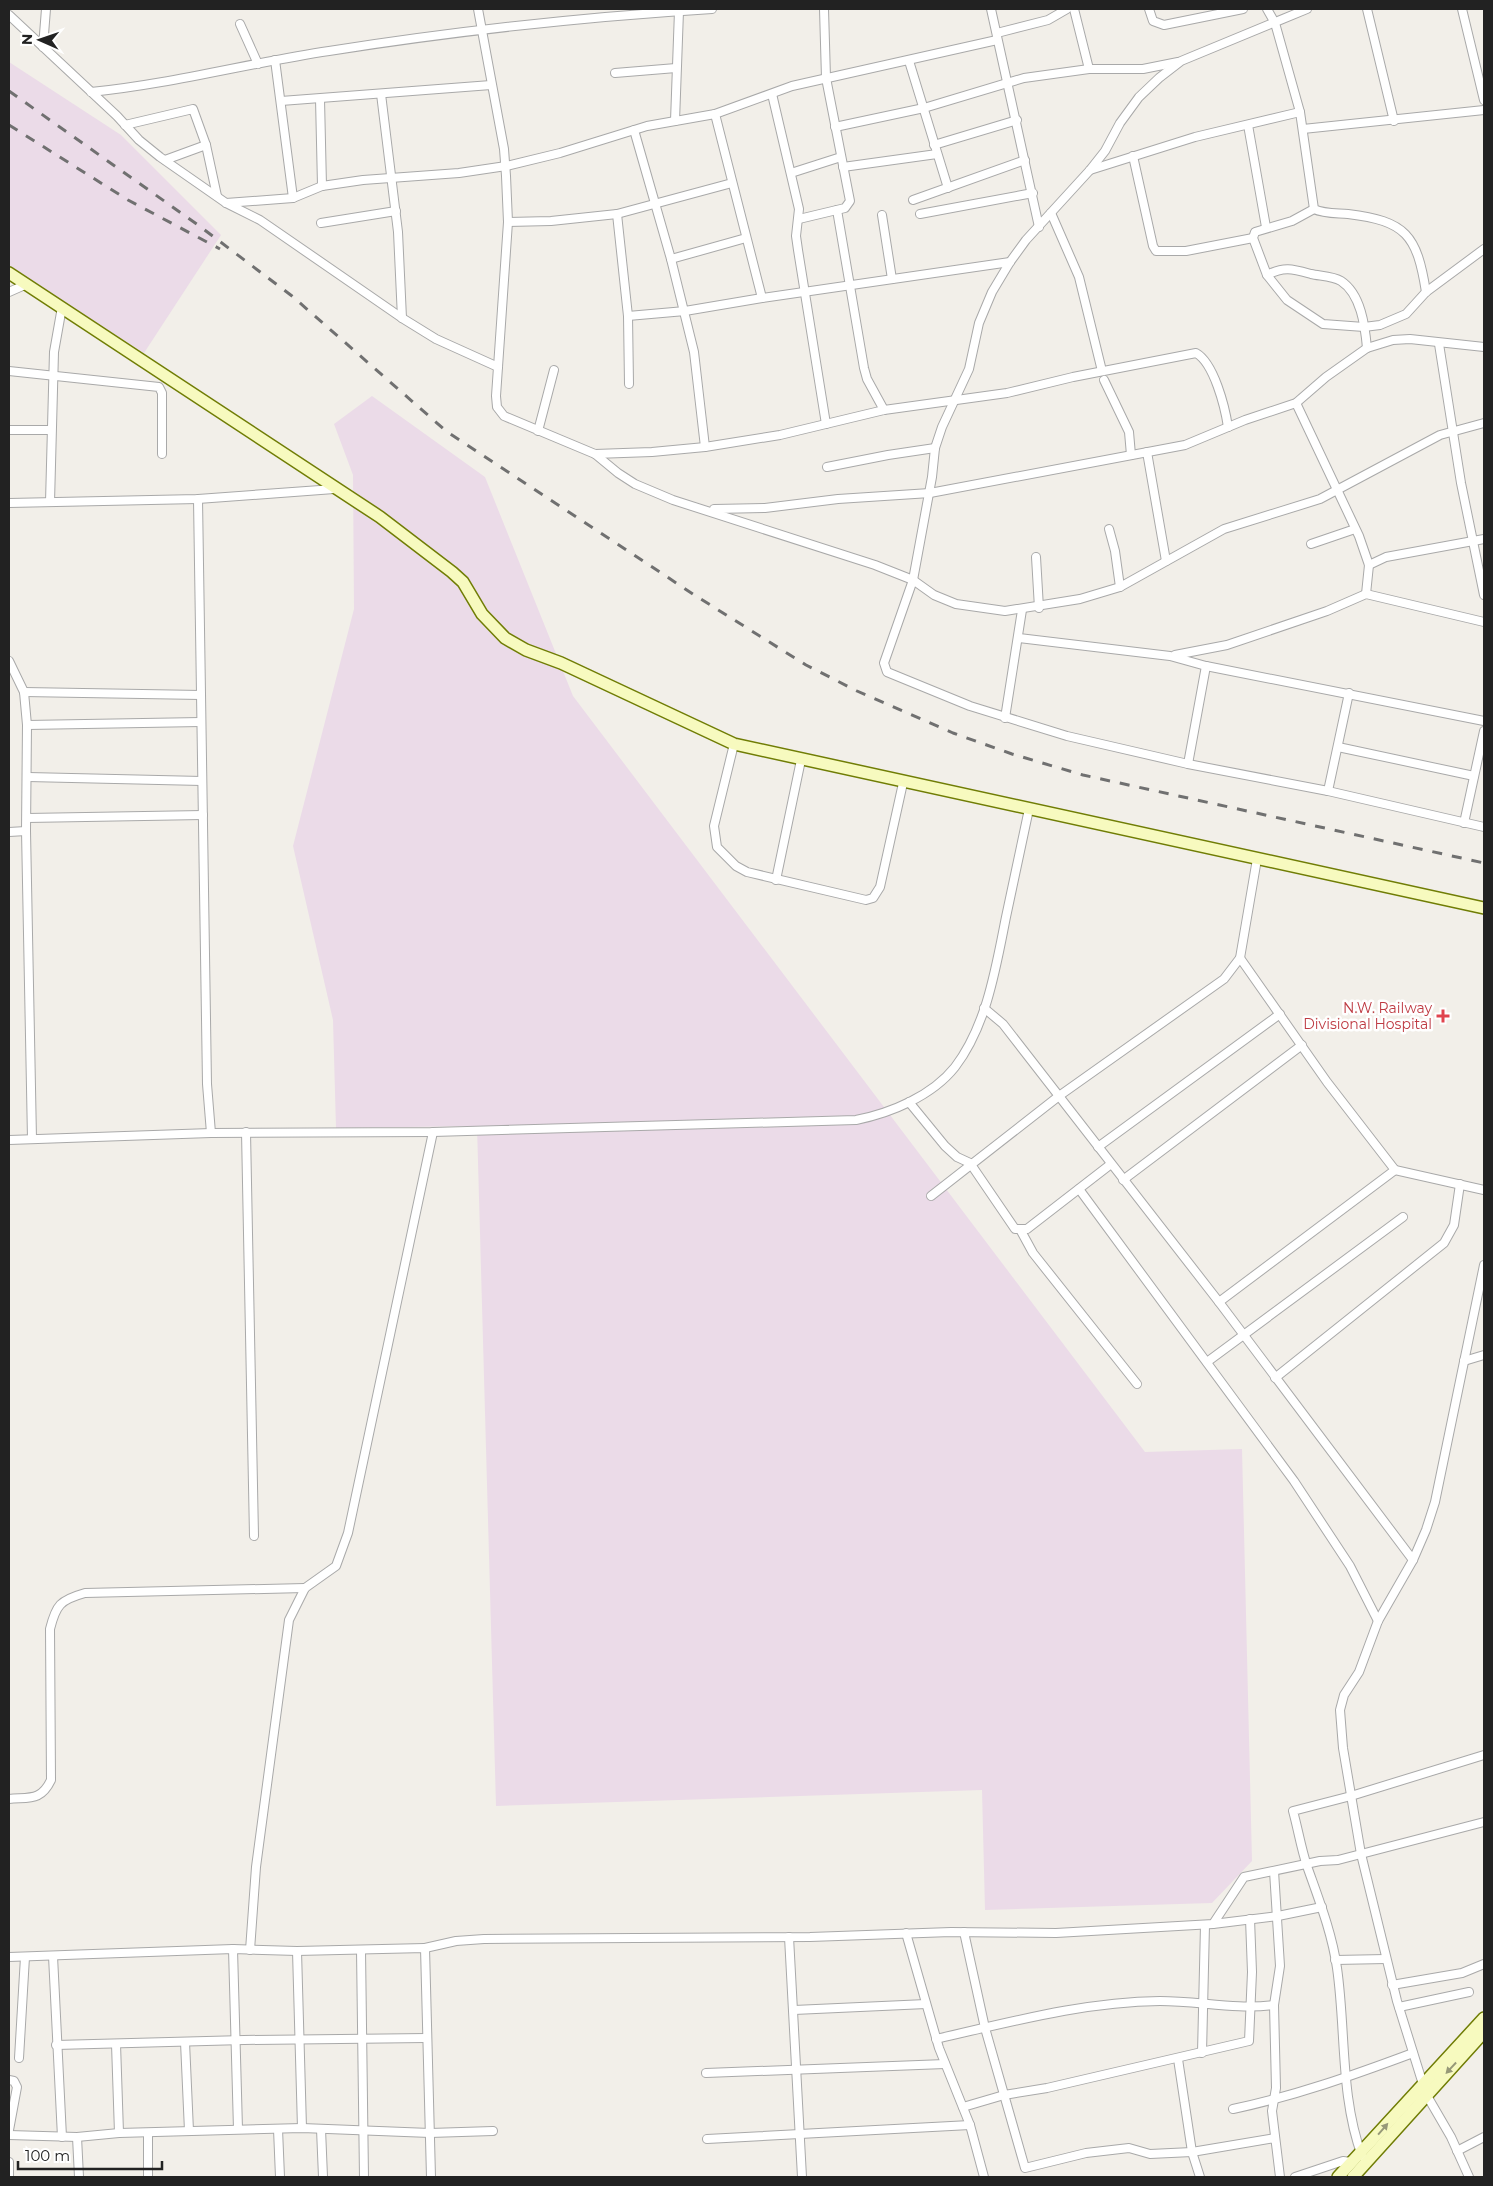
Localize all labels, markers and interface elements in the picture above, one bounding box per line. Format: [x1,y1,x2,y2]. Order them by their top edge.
north arrow [15,15,65,65]
text: N [18,34,36,46]
place label: N.W. Railway Divisional Hospital [1303,999,1432,1033]
marker: N.W. Railway Divisional Hospital [1436,1009,1450,1023]
one-way arrow [1445,2061,1457,2073]
one-way arrow [1377,2123,1389,2135]
scale bar [18,2138,161,2170]
text: 100 m [25,2146,70,2165]

